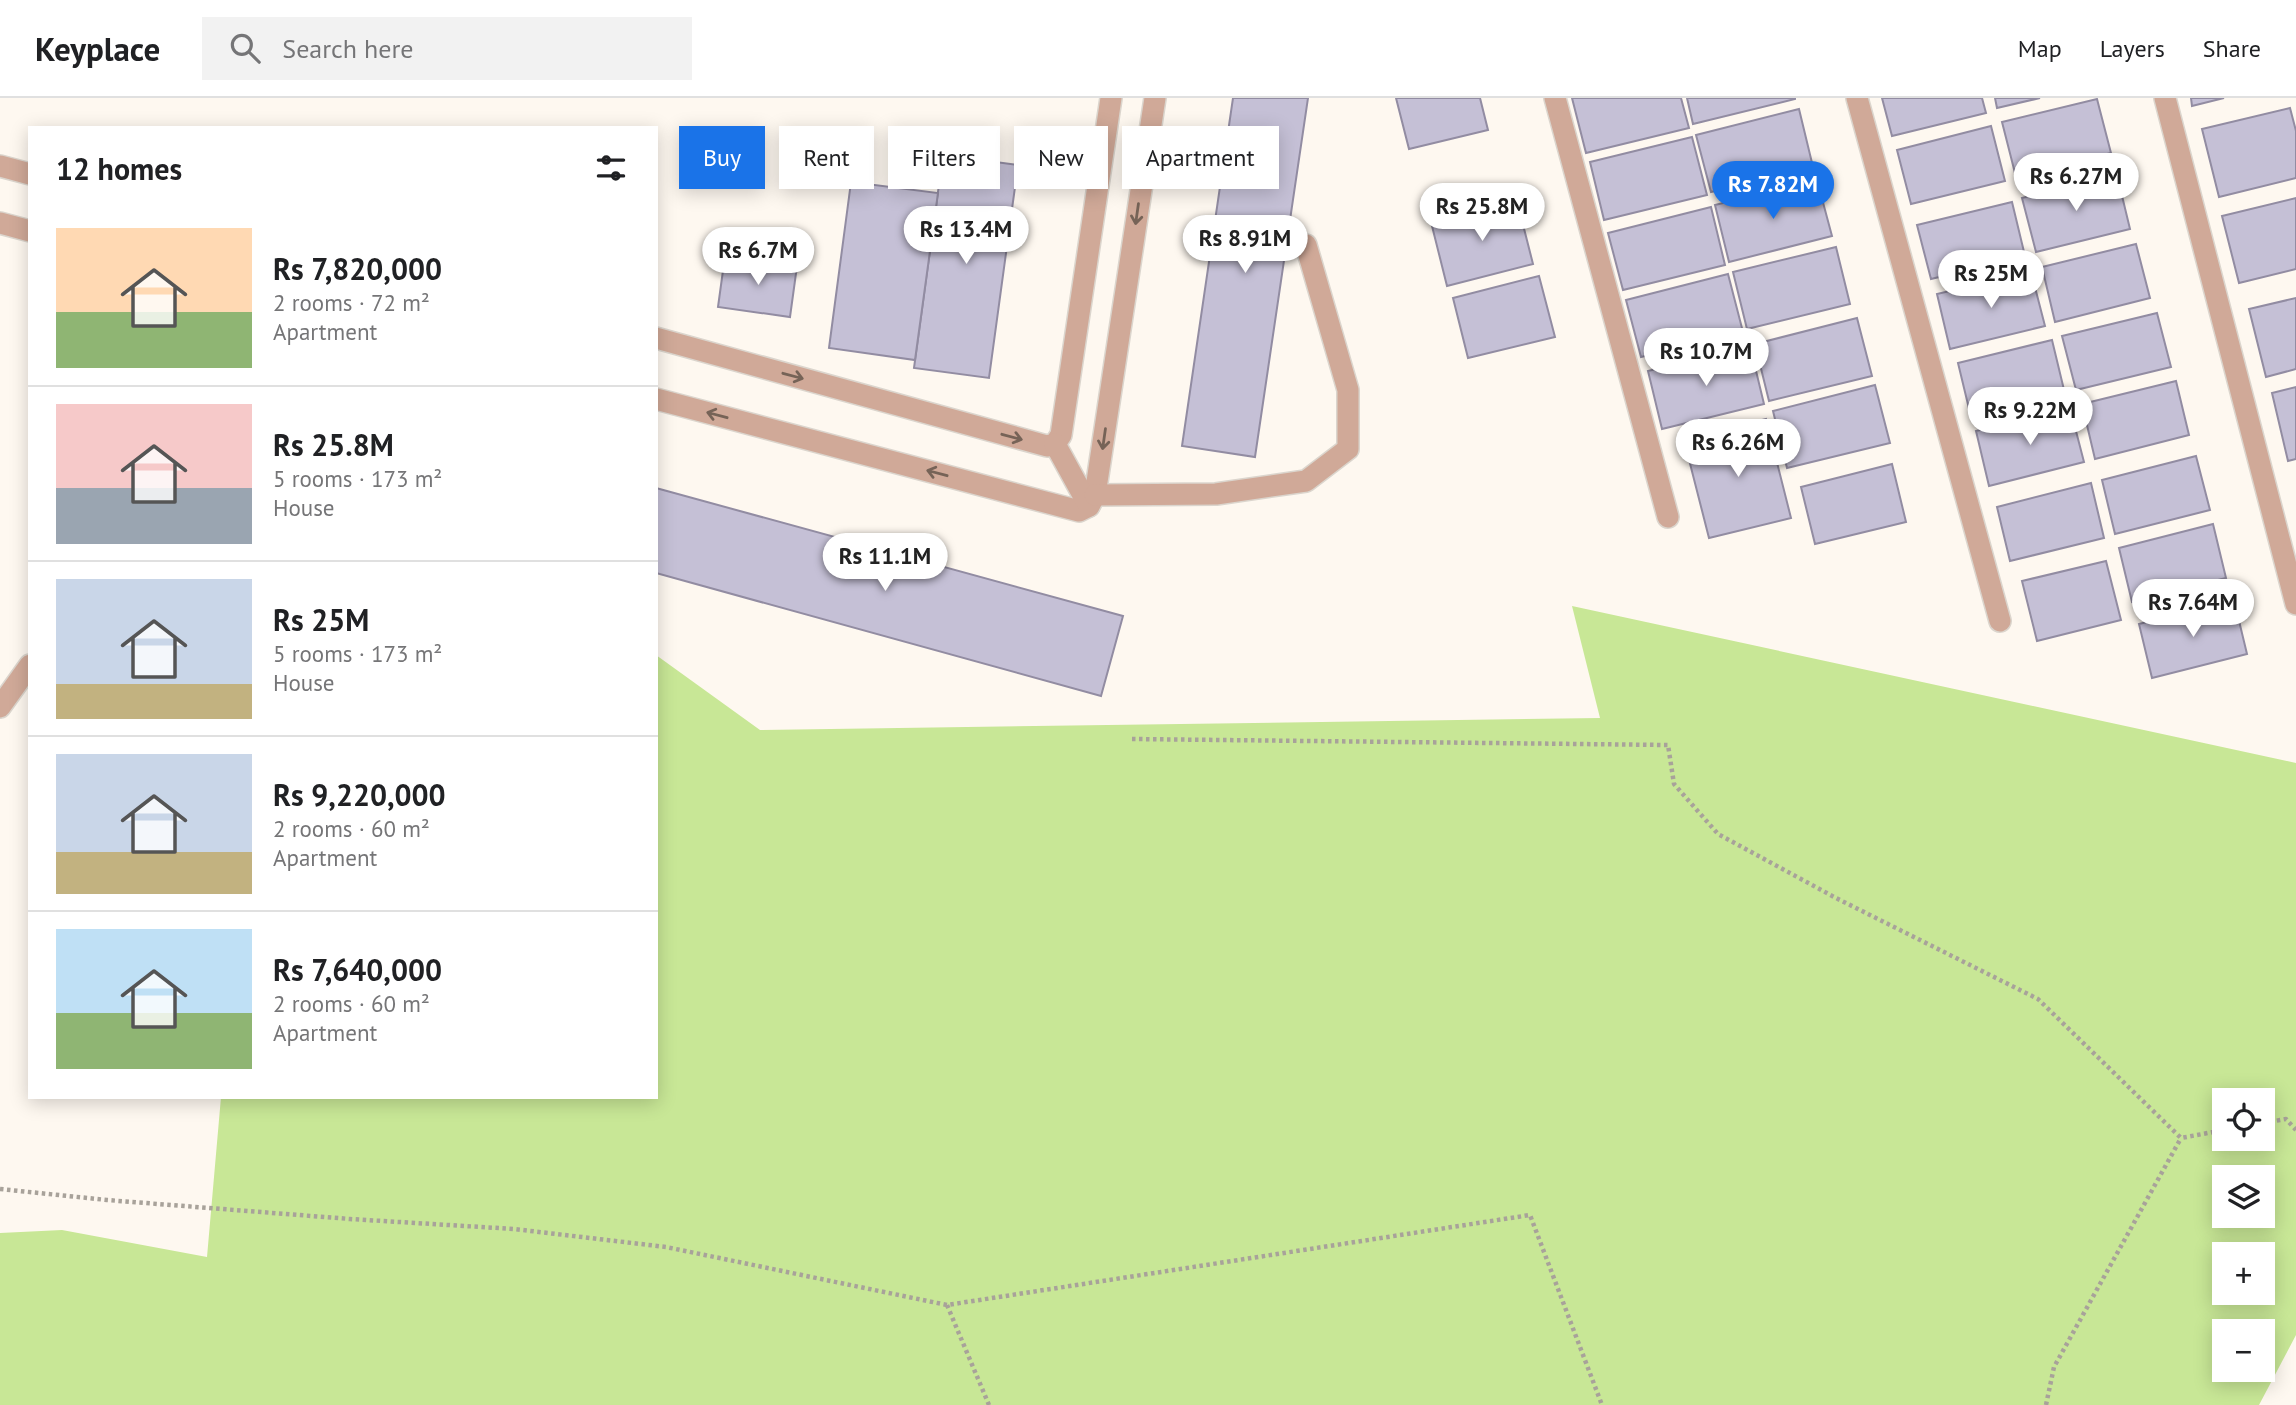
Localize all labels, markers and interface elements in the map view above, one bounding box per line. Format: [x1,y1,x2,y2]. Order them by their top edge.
search box [202,17,692,80]
text: Keyplace [35,27,160,70]
icon: search [226,29,264,67]
text: Search here [282,32,413,65]
text: Map [2018,33,2062,64]
text: Layers [2100,33,2165,64]
text: Share [2203,33,2261,64]
chip: Buy [679,126,765,189]
chip: Rent [779,126,874,189]
chip: Filters [888,126,1000,189]
chip: New [1014,126,1108,189]
chip: Apartment [1122,126,1279,189]
text: 12 homes [56,149,182,188]
icon: filters [592,149,630,187]
pin: Rs 6.27M [2004,153,2148,213]
text: Rs 6.27M [2030,161,2122,190]
pin: Rs 7.82M [1701,162,1845,221]
text: Rs 7.82M [1728,169,1818,198]
pin: Rs 25.8M [1410,184,1554,243]
text: Rs 25.8M [1436,191,1528,220]
one-way arrow [1130,202,1143,225]
pin: Rs 13.4M [894,206,1038,266]
text: Rs 13.4M [920,214,1012,243]
pin: Rs 8.91M [1173,216,1317,275]
text: Rs 8.91M [1199,223,1291,252]
pin: Rs 6.7M [693,228,823,287]
text: Rs 6.7M [718,235,798,264]
text: Rs 7,820,000 [273,249,442,288]
pin: Rs 25M [1934,250,2048,310]
icon: home [112,256,196,340]
text: Rs 25M [1954,258,2028,287]
text: 2 rooms · 72 m² [273,288,430,317]
text: Apartment [273,317,377,346]
pin: Rs 10.7M [1634,328,1778,388]
text: Rs 10.7M [1660,336,1752,365]
one-way arrow [781,370,804,383]
pin: Rs 9.22M [1958,388,2102,447]
text: Rs 9.22M [1984,395,2076,424]
one-way arrow [706,408,729,421]
pin: Rs 6.26M [1666,420,1810,479]
text: Rs 25.8M [273,425,394,464]
one-way arrow [1097,427,1110,450]
text: Rs 6.26M [1692,427,1784,456]
one-way arrow [1001,431,1023,444]
icon: home [112,432,196,516]
text: 5 rooms · 173 m² [273,464,442,493]
one-way arrow [926,466,948,479]
text: House [273,493,335,522]
pin: Rs 11.1M [813,533,957,593]
text: Rs 11.1M [839,541,931,570]
pin: Rs 7.64M [2121,580,2265,639]
text: Rs 7.64M [2148,587,2238,616]
text: Rs 25M [273,600,369,639]
icon: home [112,607,196,691]
text: 5 rooms · 173 m² [273,639,442,668]
text: House [273,668,335,697]
text: Rs 9,220,000 [273,775,446,814]
icon: home [112,782,196,866]
text: 2 rooms · 60 m² [273,814,430,843]
text: Apartment [273,843,377,872]
text: Rs 7,640,000 [273,950,442,989]
icon: home [112,957,196,1041]
text: 2 rooms · 60 m² [273,989,430,1018]
text: Apartment [273,1018,377,1047]
map controls [2212,1088,2275,1382]
button: locate [2212,1088,2275,1151]
button: layers [2212,1165,2275,1228]
button: + [2212,1242,2275,1305]
button: − [2212,1319,2275,1382]

